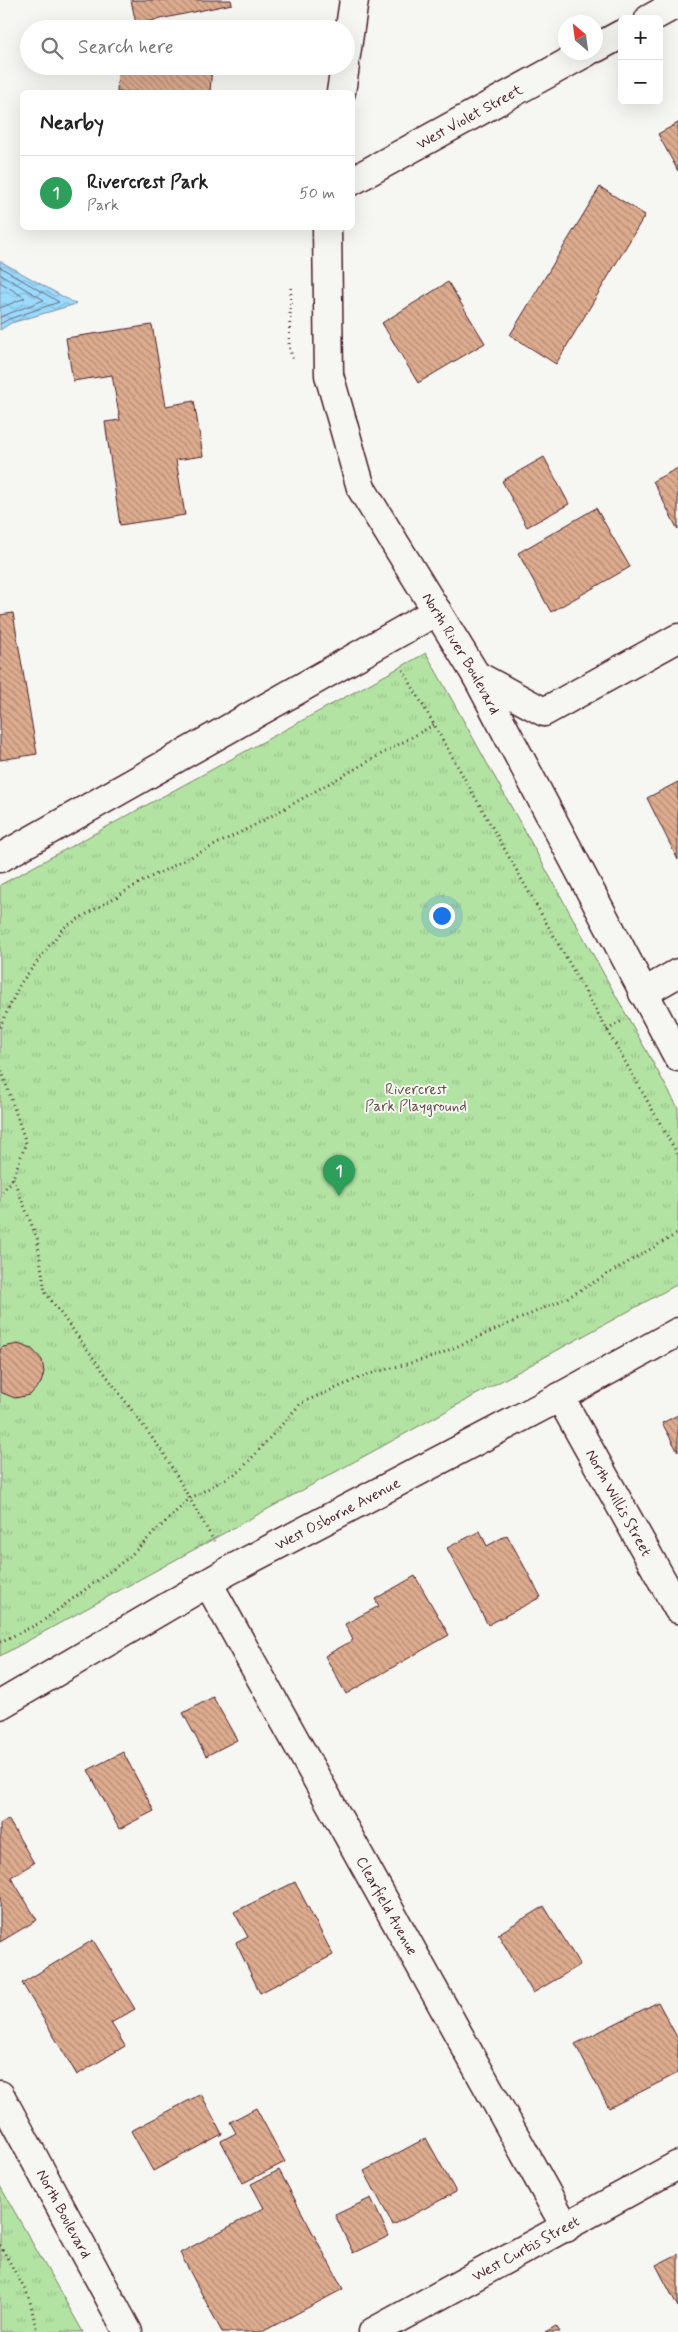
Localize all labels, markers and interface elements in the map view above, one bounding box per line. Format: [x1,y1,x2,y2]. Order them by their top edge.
north arrow [558,15,603,60]
map controls [618,15,663,105]
button: + [618,15,663,60]
search box [20,20,355,75]
icon: search [38,34,66,62]
text: Search here [78,35,174,60]
button: − [618,60,663,105]
street label: West Violet Street [413,80,527,155]
text: Nearby [40,109,104,137]
text: Rivercrest Park [87,170,208,195]
text: 1 [52,183,60,204]
text: 50 m [299,183,335,204]
text: Park [87,195,119,216]
street label: North River Boulevard [417,589,504,718]
your location [429,903,455,929]
park label: Rivercrest Park Playground [365,1080,467,1117]
pin: 1 [323,1155,355,1196]
street label: North Willis Street [580,1446,656,1561]
street label: West Osborne Avenue [272,1473,404,1556]
street label: Clearfield Avenue [351,1853,422,1959]
street label: North Boulevard [31,2166,95,2262]
street label: West Curtis Street [469,2212,584,2287]

